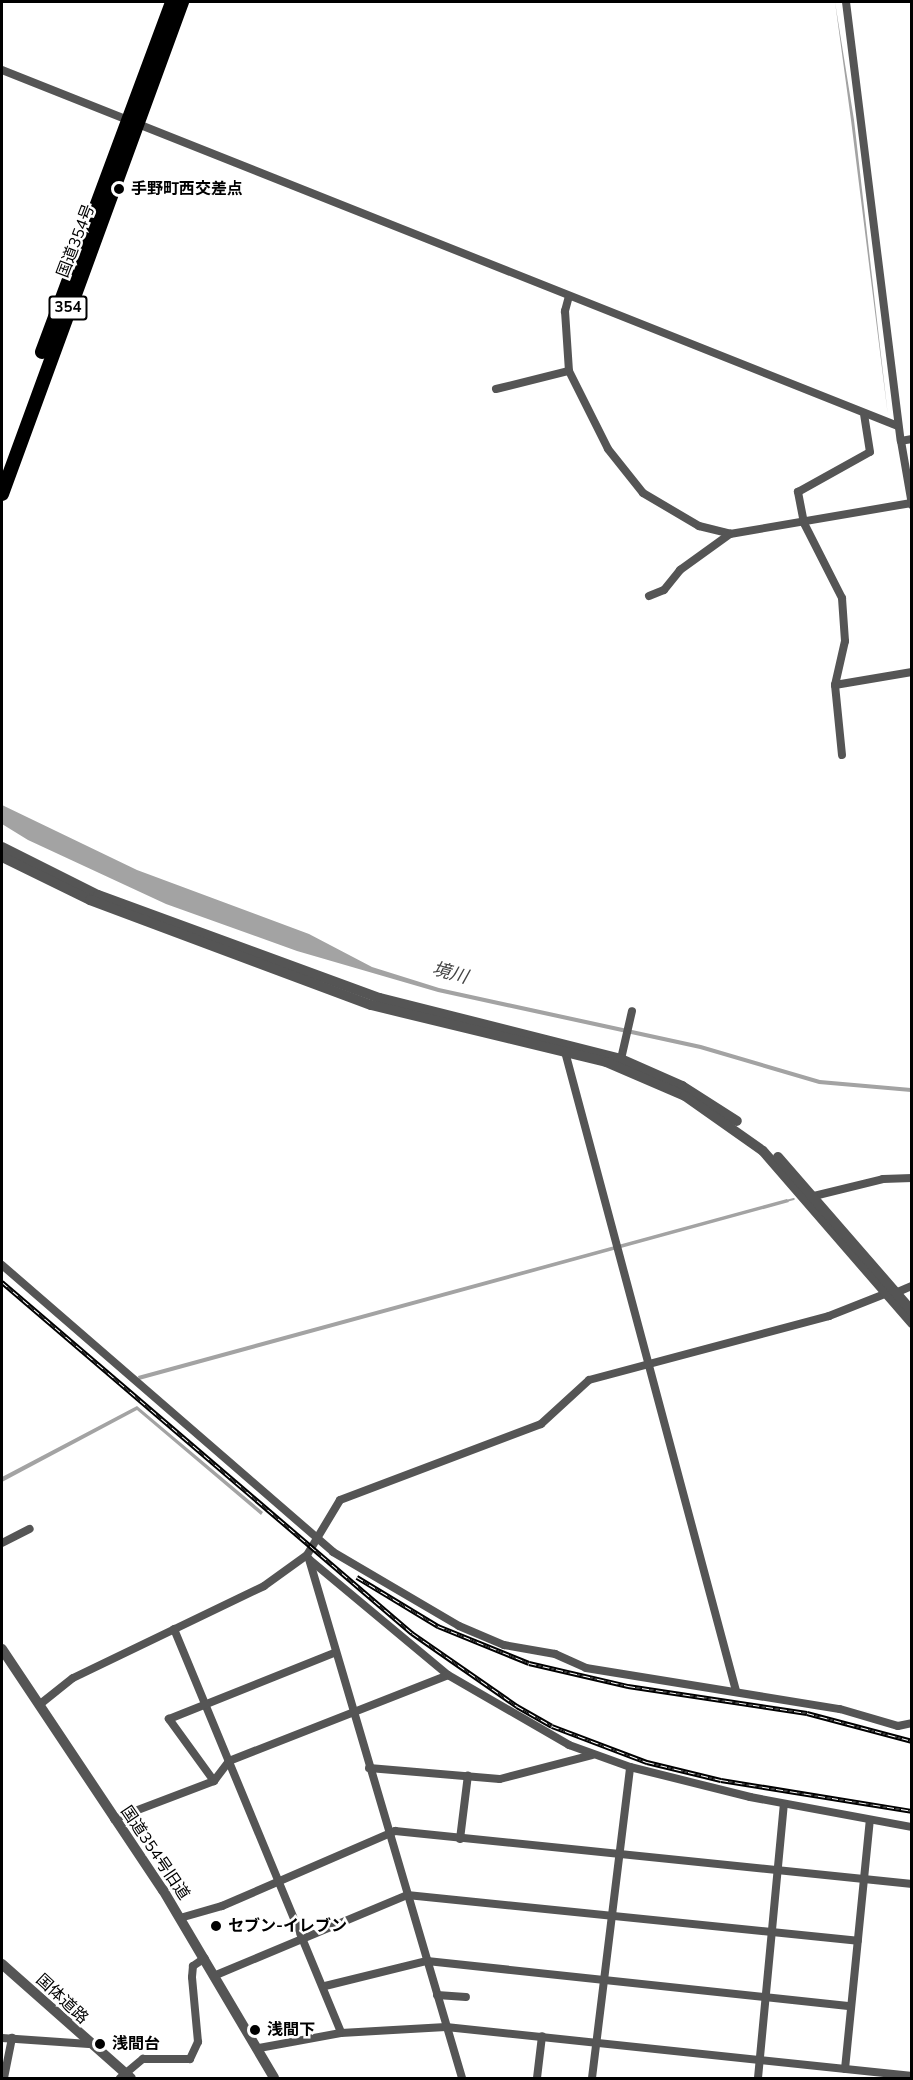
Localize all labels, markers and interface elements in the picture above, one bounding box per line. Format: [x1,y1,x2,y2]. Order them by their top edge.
place label: 手野町西交差点 [131,179,243,199]
marker: 手野町西交差点 [112,182,126,196]
street label: 国道354号 [53,202,99,280]
road number: 354 [48,296,88,320]
water label: 境川 [430,958,470,988]
street label: 国道354号旧道 [117,1803,193,1903]
place label: セブン-イレブン [228,1916,347,1936]
marker: セブン-イレブン [209,1919,223,1933]
street label: 国体道路 [32,1970,92,2028]
place label: 浅間下 [267,2020,315,2040]
marker: 浅間下 [248,2023,262,2037]
place label: 浅間台 [112,2034,160,2054]
marker: 浅間台 [93,2037,107,2051]

